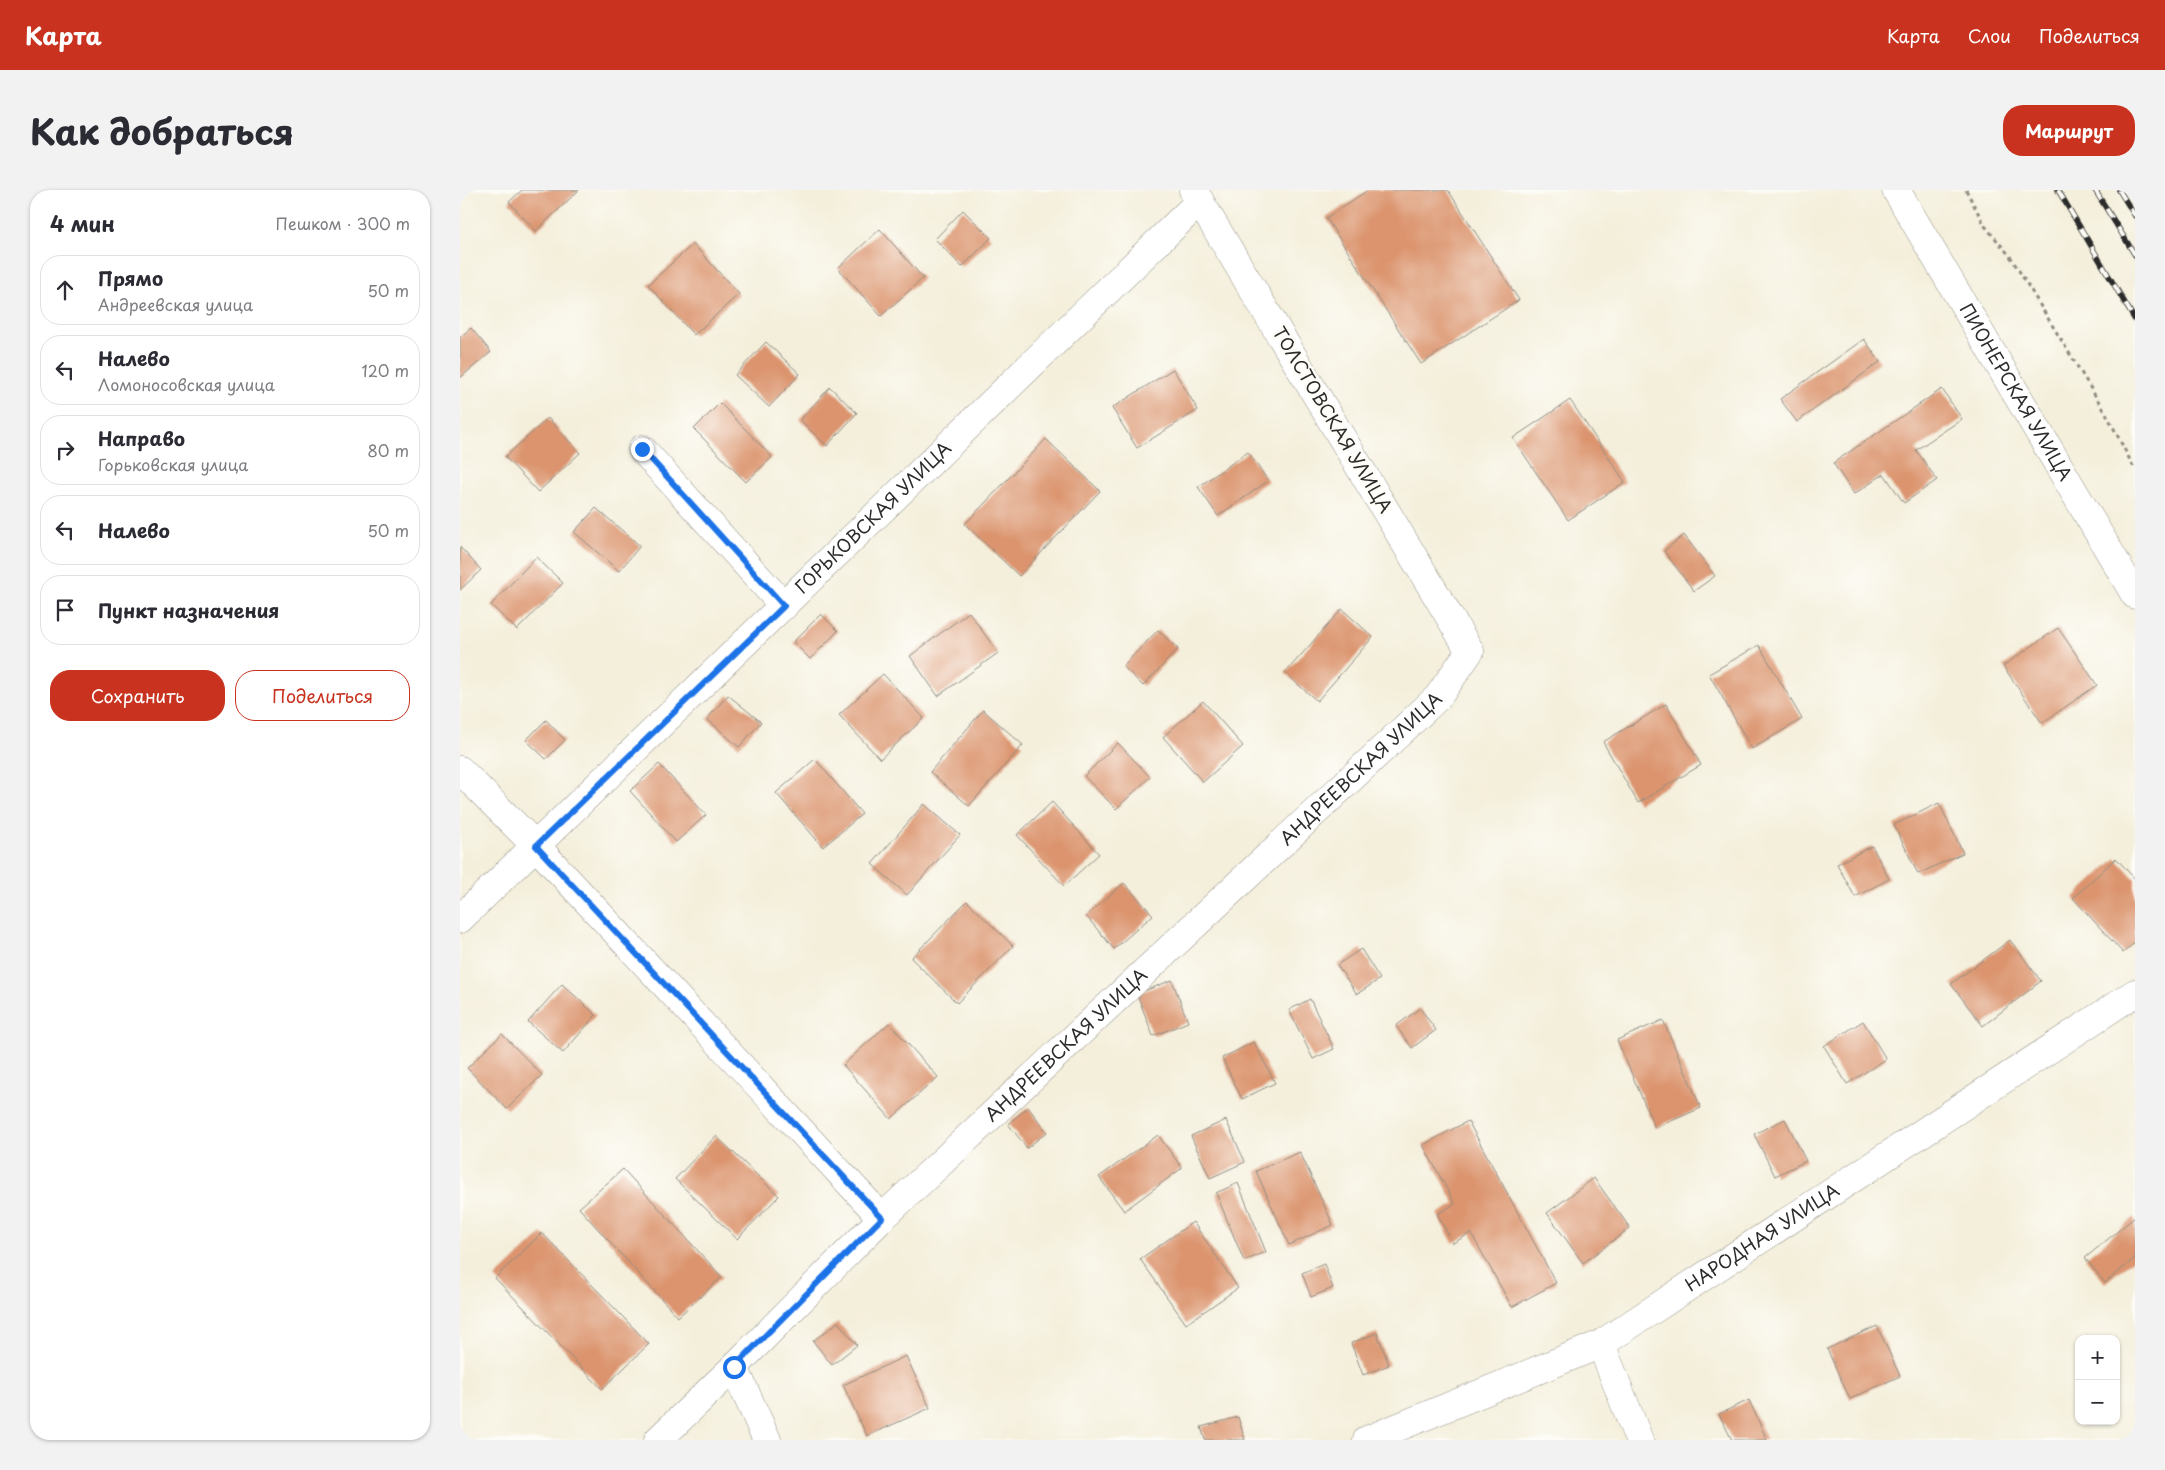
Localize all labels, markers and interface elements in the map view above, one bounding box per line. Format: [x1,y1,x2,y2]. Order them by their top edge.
text: Карта [25,17,102,53]
text: Карта [1887,22,1940,49]
text: Слои [1968,22,2011,49]
text: Поделиться [2039,22,2140,49]
text: Как добраться [30,104,294,157]
button: Маршрут [2003,105,2135,156]
text: 4 мин [50,207,115,239]
text: Пешком · 300 m [276,211,410,235]
text: Прямо [98,264,163,292]
icon: ahead [51,276,79,304]
text: 50 m [368,278,409,302]
text: Андреевская улица [98,292,253,316]
street label: ПИОНЕРСКАЯ УЛИЦА [1954,298,2080,486]
street label: ТОЛСТОВСКАЯ УЛИЦА [1267,321,1400,518]
text: Налево [98,344,170,372]
icon: left [51,356,79,384]
text: 120 m [362,358,409,382]
text: Ломоносовская улица [98,372,275,396]
text: Направо [98,424,185,452]
street label: ГОРЬКОВСКАЯ УЛИЦА [788,434,957,599]
icon: right [51,436,79,464]
text: 80 m [367,438,409,462]
route end [631,438,654,461]
text: Горьковская улица [98,452,248,476]
icon: left [51,516,79,544]
text: Налево [98,516,170,544]
text: 50 m [368,518,409,542]
icon: arrive [51,596,79,624]
text: Пункт назначения [98,596,279,624]
button: Сохранить [50,670,225,721]
button: Поделиться [235,670,410,721]
street label: АНДРЕЕВСКАЯ УЛИЦА [1273,685,1448,851]
street label: АНДРЕЕВСКАЯ УЛИЦА [978,961,1153,1127]
street label: НАРОДНАЯ УЛИЦА [1679,1176,1844,1297]
map controls [2075,1335,2120,1425]
button: + [2075,1335,2120,1380]
route start [723,1356,746,1379]
button: − [2075,1380,2120,1425]

